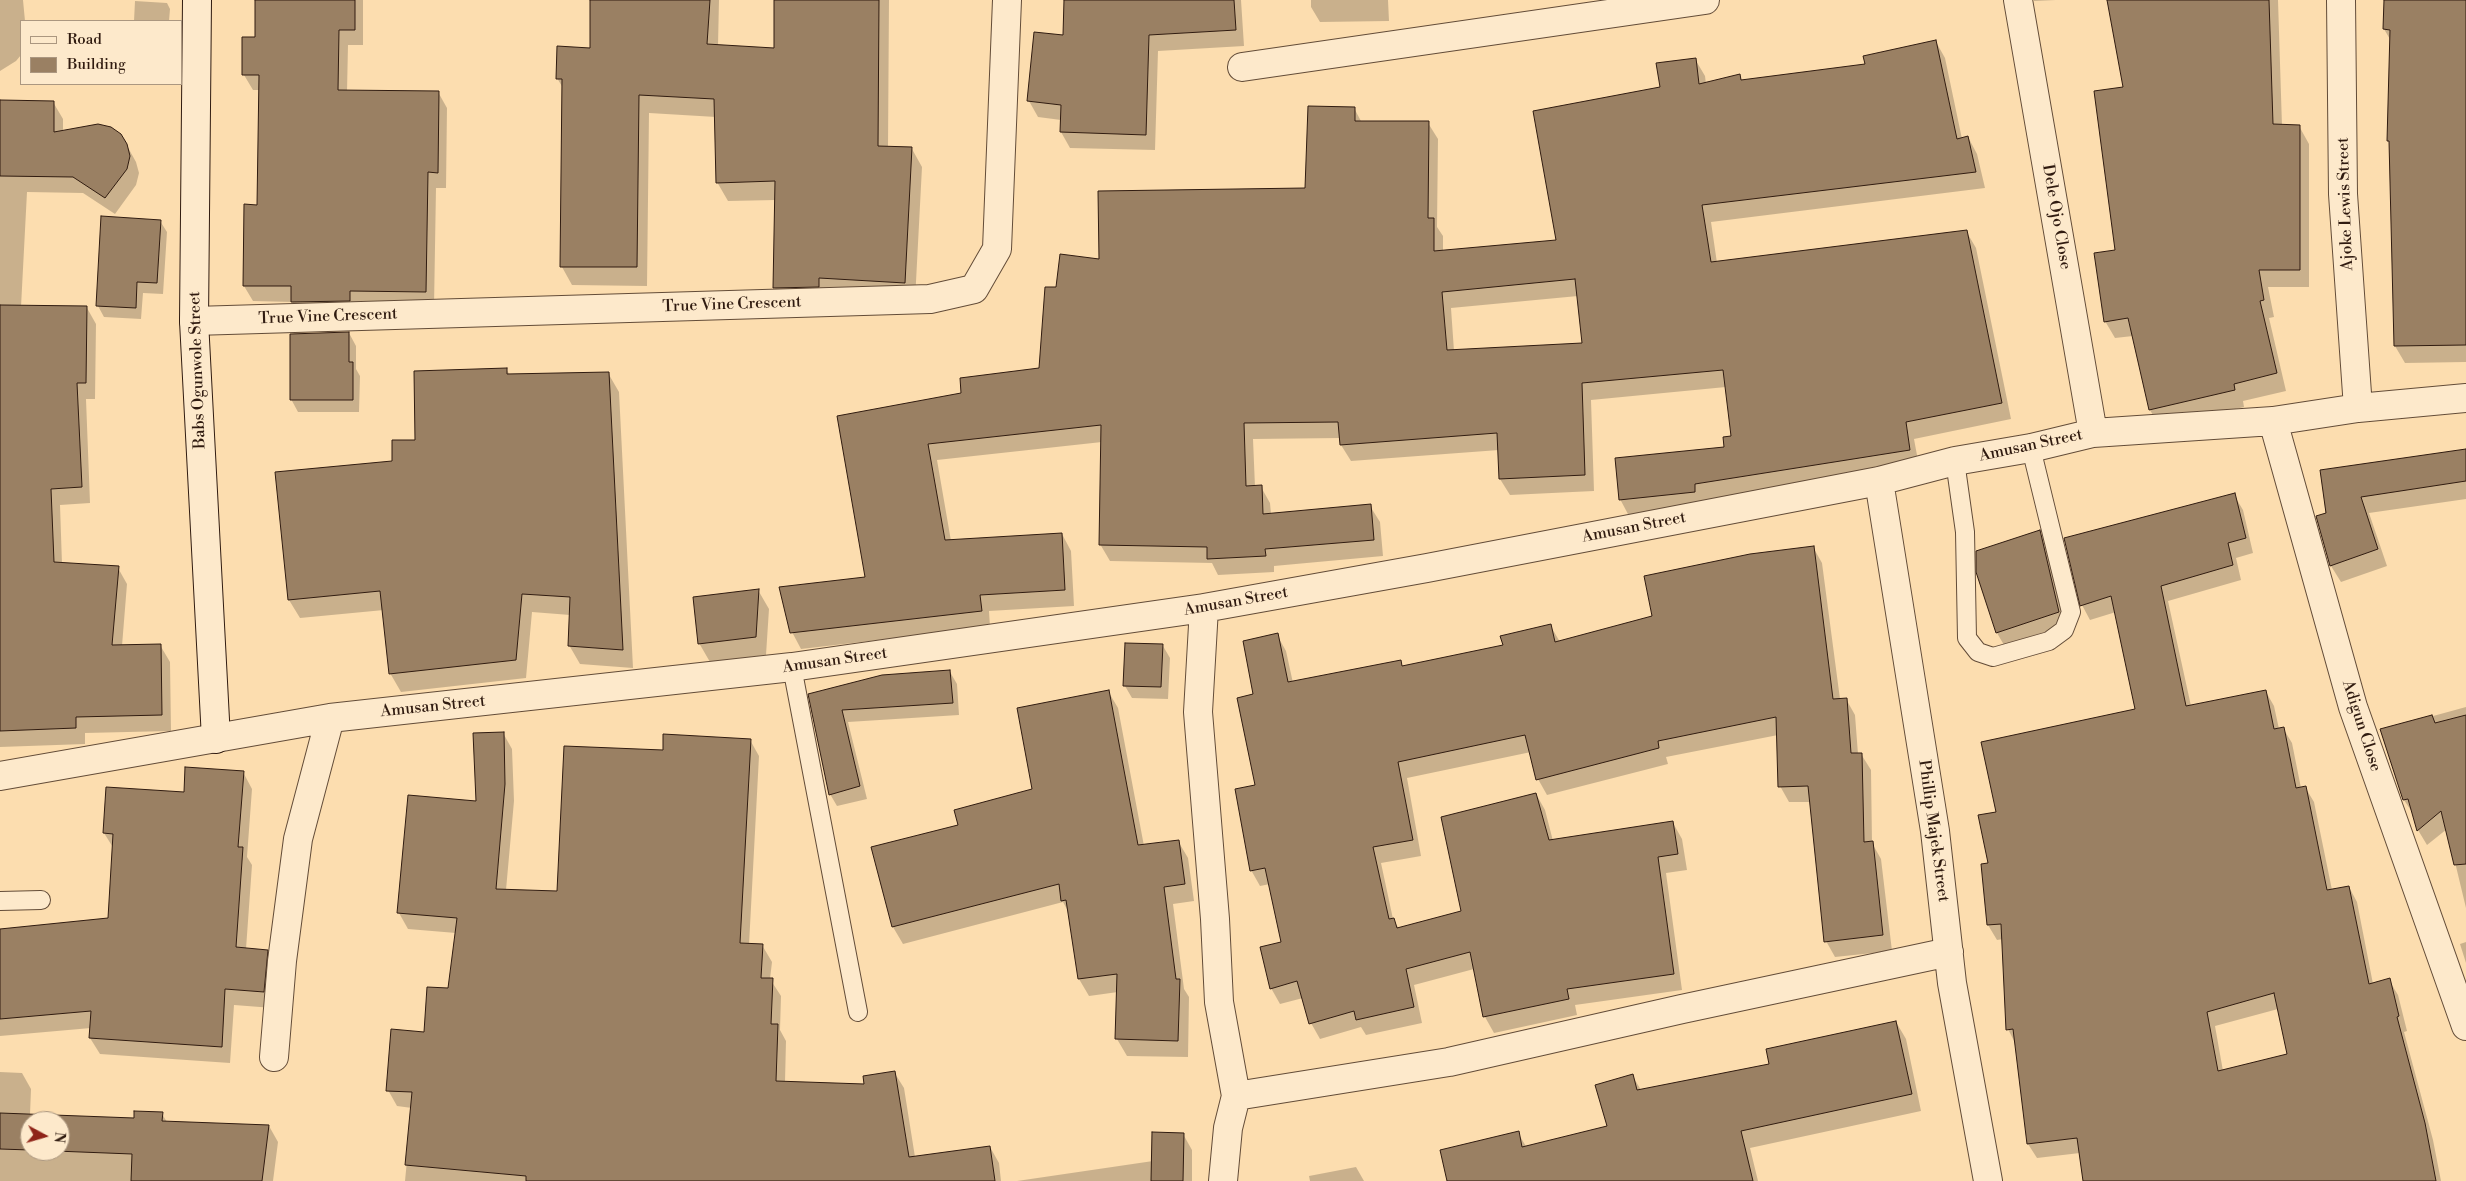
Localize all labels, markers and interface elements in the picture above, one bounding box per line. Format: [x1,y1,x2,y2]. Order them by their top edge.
legend [20,20,182,85]
text: Road [67,30,102,49]
text: Building [67,55,126,74]
street label: Ajoke Lewis Street [2334,137,2358,271]
street label: Dele Ojo Close [2037,163,2075,271]
street label: Babs Ogunwole Street [186,291,210,449]
street label: True Vine Crescent [662,293,802,317]
street label: True Vine Crescent [258,305,398,329]
street label: Amusan Street [1977,426,2085,466]
street label: Amusan Street [1580,509,1688,547]
street label: Amusan Street [1182,583,1290,621]
street label: Amusan Street [781,644,889,678]
street label: Adigun Close [2337,678,2385,774]
street label: Amusan Street [380,692,486,722]
street label: Phillip Majek Street [1913,759,1953,903]
north arrow [20,1111,70,1161]
text: N [49,1131,68,1144]

